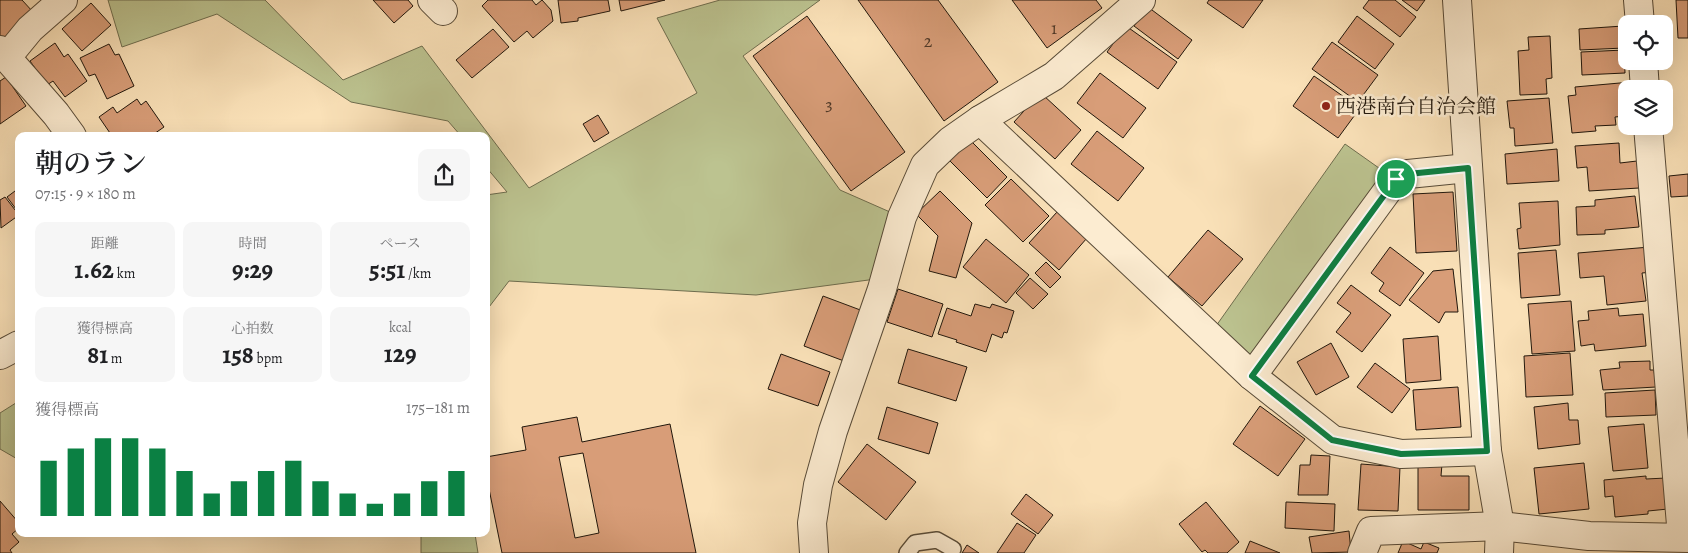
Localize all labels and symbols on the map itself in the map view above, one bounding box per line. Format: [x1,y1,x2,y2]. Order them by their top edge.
house number: 1 [1051,16,1057,40]
house number: 2 [924,29,933,53]
house number: 3 [825,92,833,116]
place label: 西港南台自治会館 [1336,93,1496,120]
marker: 西港南台自治会館 [1320,100,1332,112]
pin [1375,158,1417,200]

